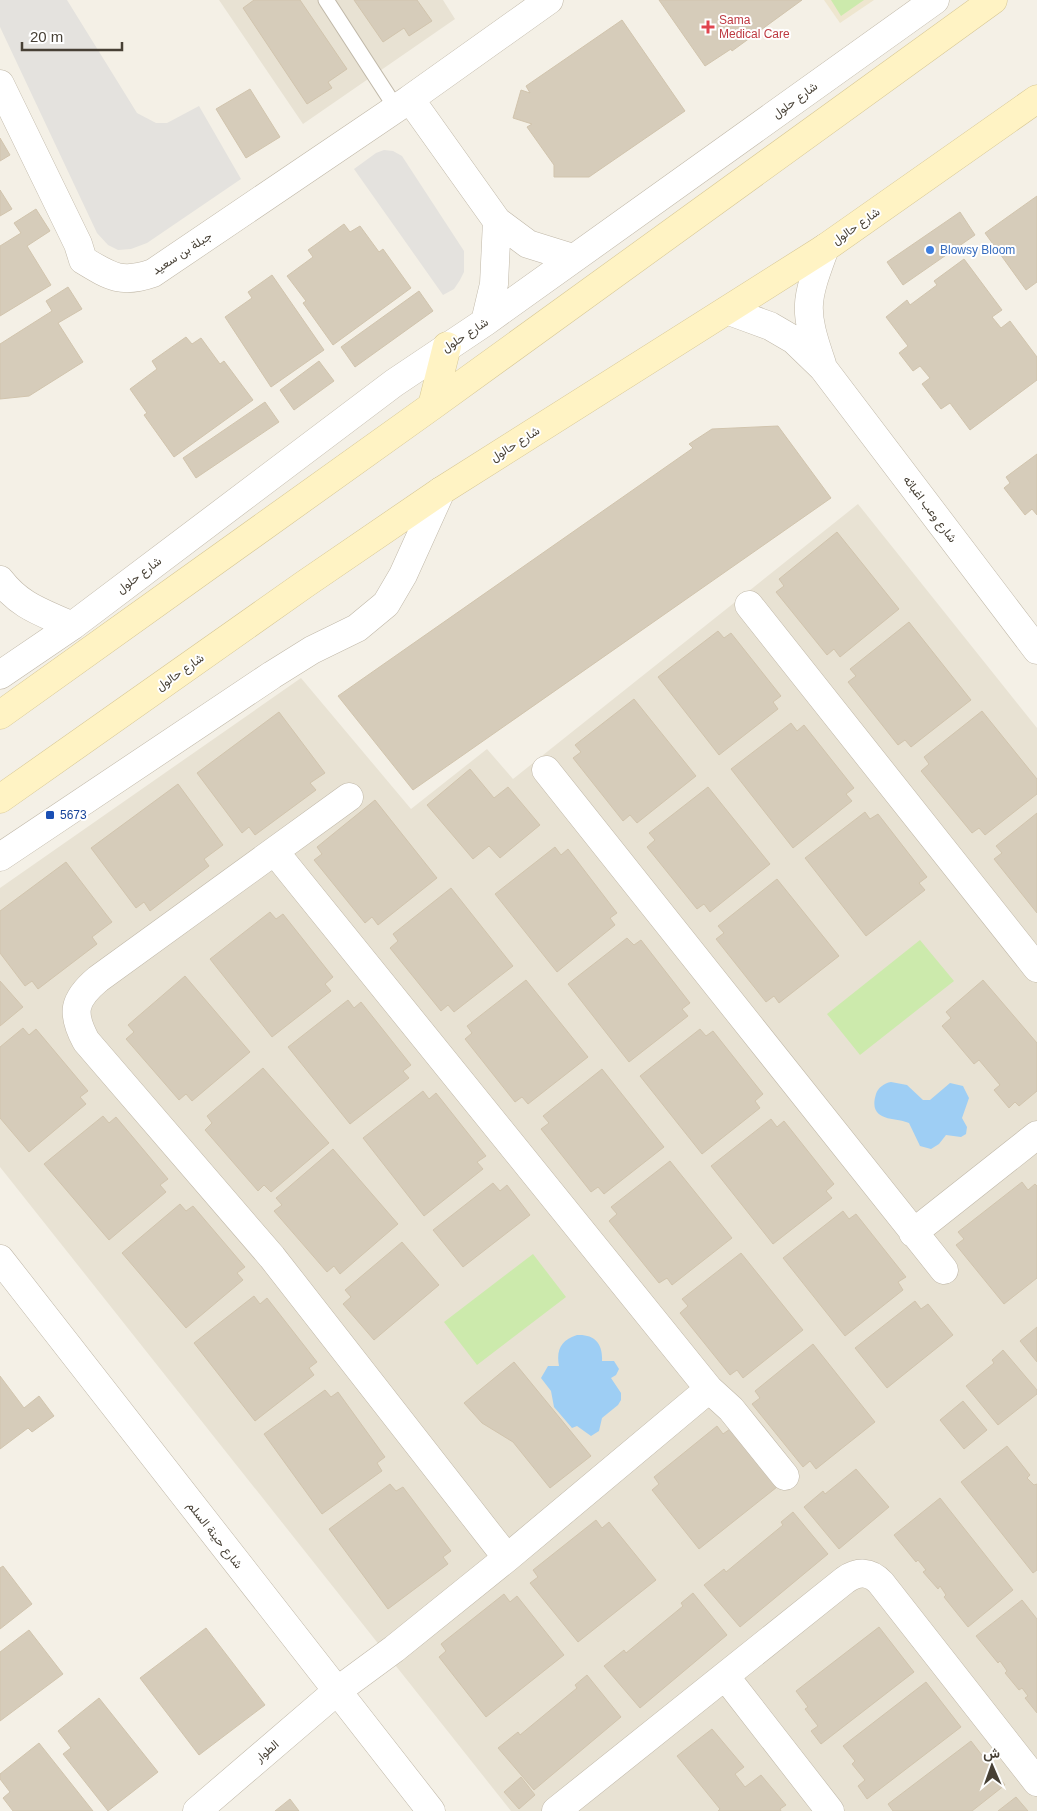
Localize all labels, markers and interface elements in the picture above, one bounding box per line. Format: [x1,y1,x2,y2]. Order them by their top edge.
place label: Sama Medical Care [719,13,790,41]
scale bar [22,20,122,52]
marker: Sama Medical Care [701,20,715,34]
text: 20 m [30,28,63,45]
street label: شارع حلول [770,79,821,123]
street label: شارع حالول [829,204,884,249]
street label: جبلة بن سعيد [150,229,215,278]
place label: Blowsy Bloom [940,243,1015,257]
marker: Blowsy Bloom [924,244,936,256]
street label: شارع حلول [439,315,492,357]
street label: شارع حالول [488,423,543,466]
street label: شارع وعب اغباثه [899,473,960,546]
street label: شارع حلول [114,554,165,598]
street label: شارع حالول [153,650,208,695]
place label: 5673 [60,808,87,822]
marker: 5673 [44,809,56,821]
street label: شارع حينة السلم [183,1499,246,1573]
street label: الطوار [252,1737,282,1766]
north arrow [967,1741,1017,1791]
text: ش [983,1745,1000,1762]

